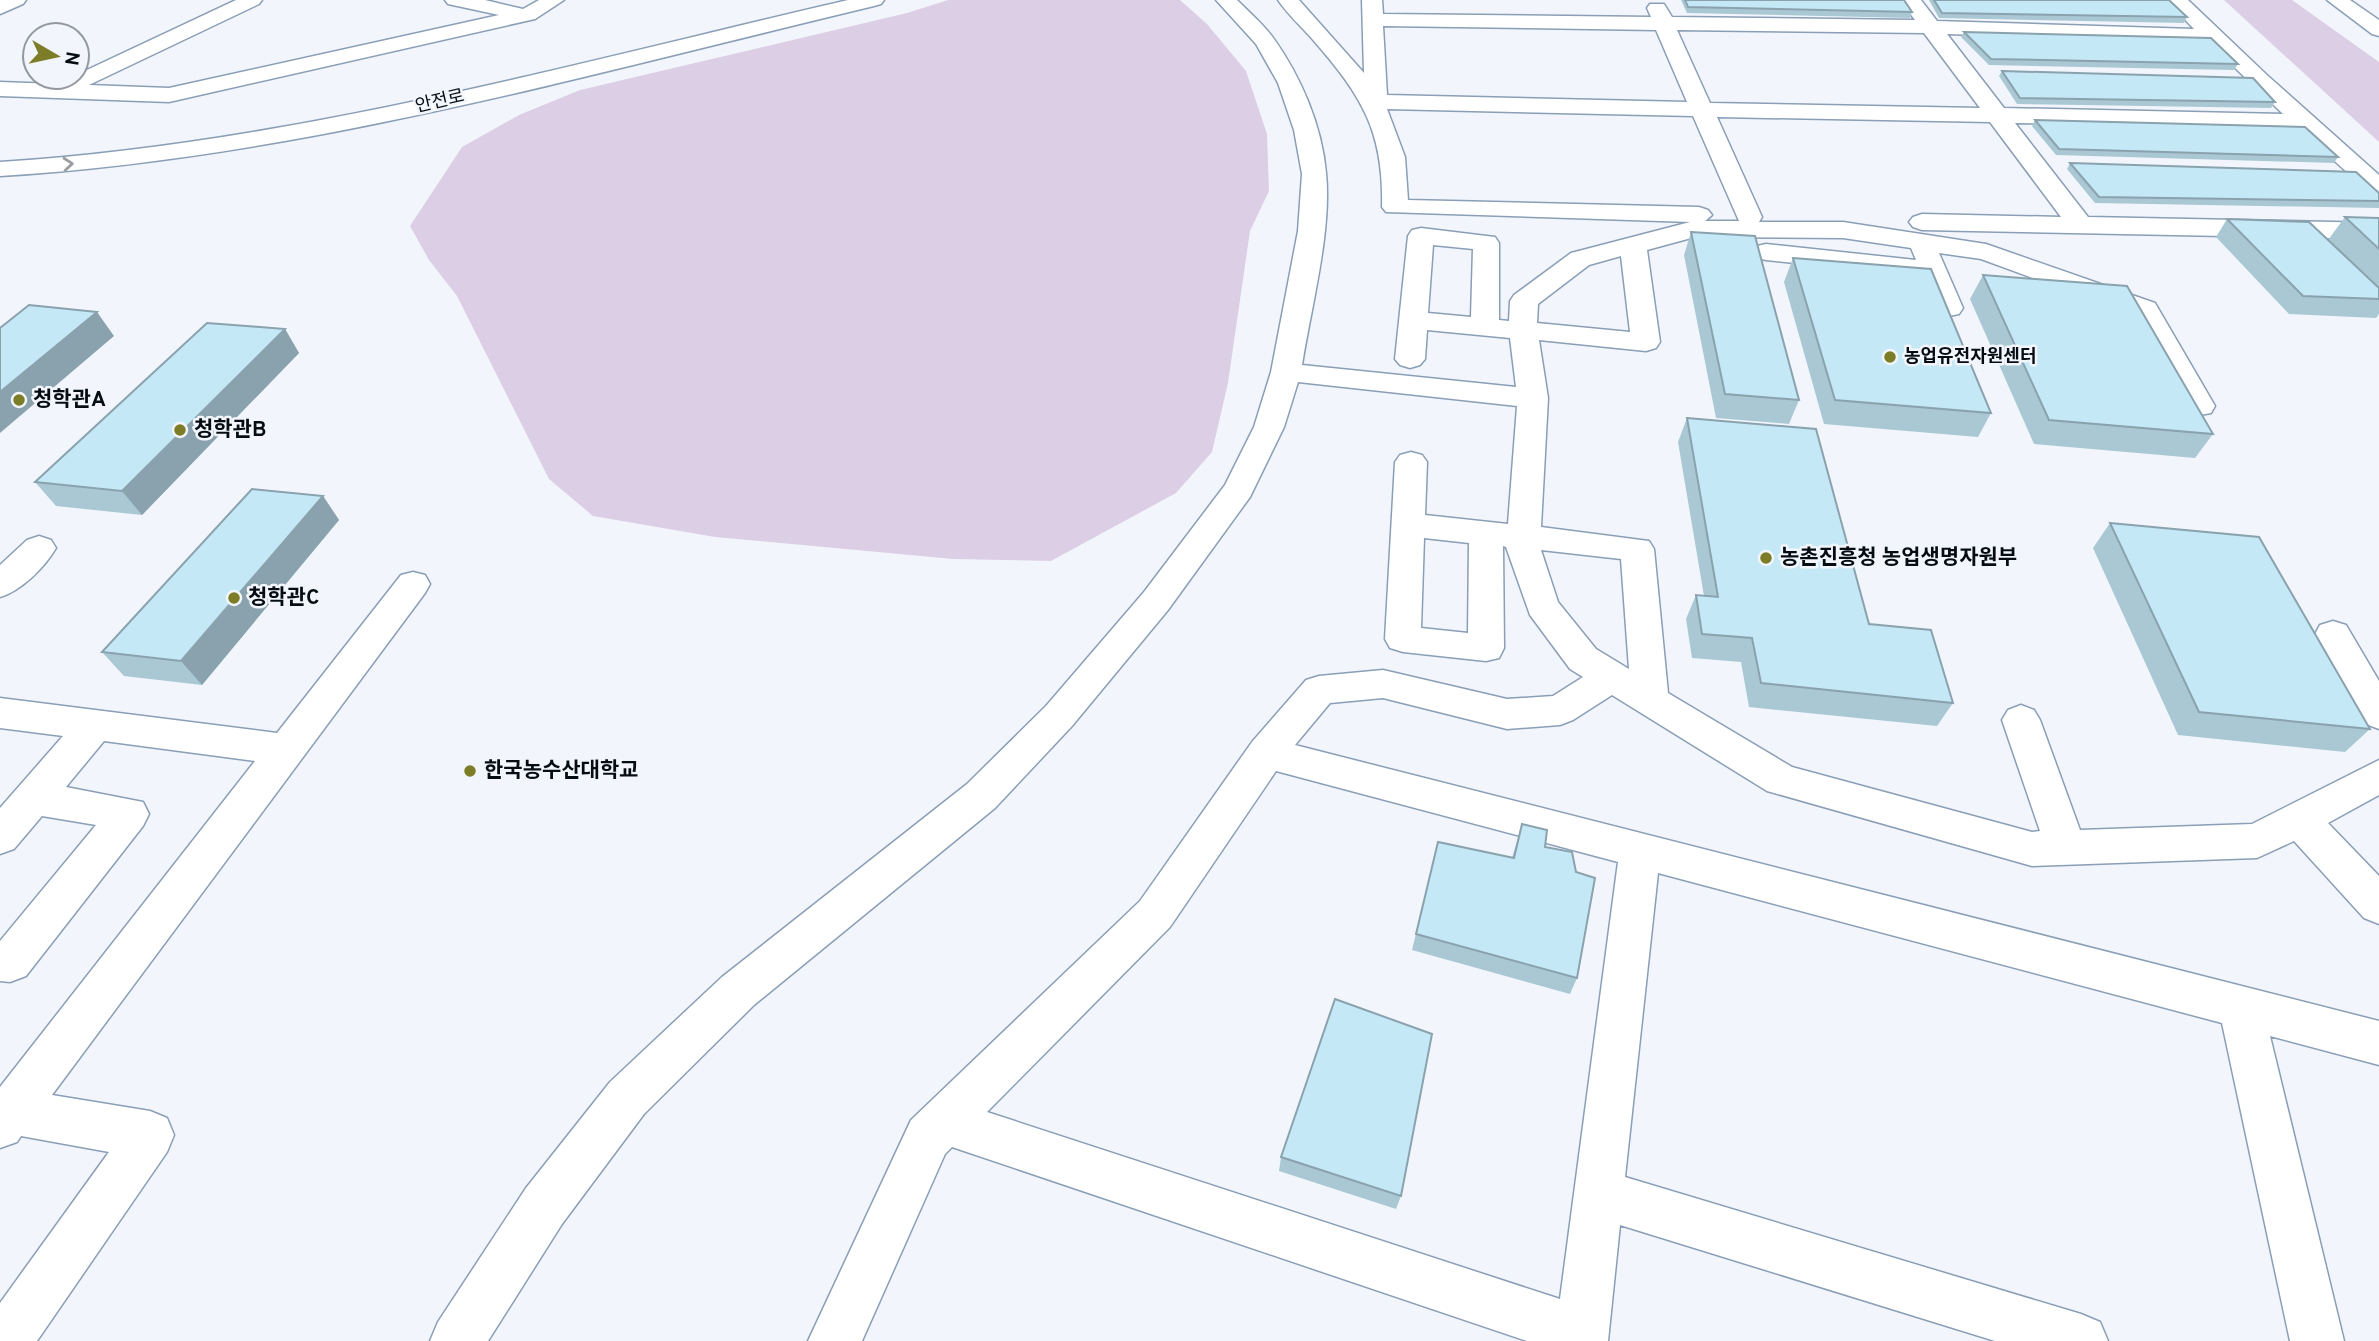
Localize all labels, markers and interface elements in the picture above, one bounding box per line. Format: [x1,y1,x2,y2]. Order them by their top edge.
north arrow [21,21,91,91]
text: N [58,50,84,67]
street label: 안전로 [413,85,467,119]
one-way arrow [63,157,74,172]
place label: 농업유전자원센터 [1904,346,2036,369]
marker: 농업유전자원센터 [1882,349,1898,365]
place label: 청학관A [33,387,106,414]
marker: 청학관A [11,392,27,408]
place label: 청학관B [194,417,266,444]
marker: 청학관B [172,422,188,438]
place label: 농촌진흥청 농업생명자원부 [1780,545,2017,572]
marker: 농촌진흥청 농업생명자원부 [1758,550,1774,566]
place label: 청학관C [248,585,319,612]
marker: 청학관C [226,590,242,606]
place label: 한국농수산대학교 [484,758,639,785]
marker: 한국농수산대학교 [462,763,478,779]

